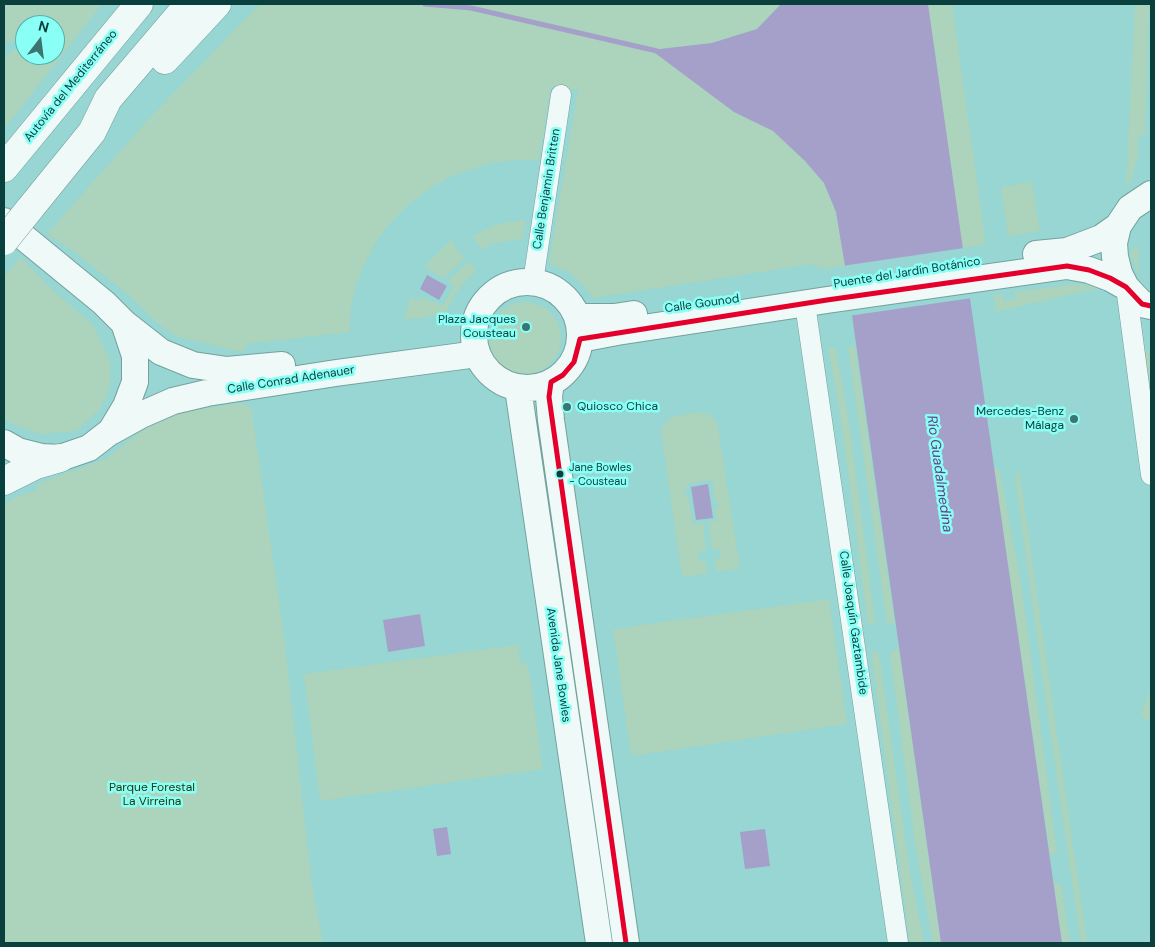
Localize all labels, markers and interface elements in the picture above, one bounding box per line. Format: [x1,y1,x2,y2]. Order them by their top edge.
north arrow [15,15,65,65]
text: N [36,16,51,36]
street label: Autovía del Mediterráneo [21,27,121,145]
street label: Calle Benjamin Britten [530,128,564,250]
street label: Puente del Jardín Botánico [833,254,981,292]
street label: Calle Gounod [664,292,740,316]
place label: Plaza Jacques Cousteau [438,313,516,341]
marker: Plaza Jacques Cousteau [520,321,532,333]
street label: Calle Conrad Adenauer [227,363,355,397]
place label: Quiosco Chica [577,400,658,414]
marker: Quiosco Chica [561,401,573,413]
place label: Mercedes-Benz Málaga [976,405,1064,433]
marker: Mercedes-Benz Málaga [1068,413,1080,425]
water label: Río Guadalmedina [922,414,956,534]
place label: Jane Bowles - Cousteau [569,461,632,487]
marker: Jane Bowles - Cousteau [555,469,565,479]
street label: Calle Joaquín Gaztambide [836,550,870,696]
street label: Avenida Jane Bowles [543,607,573,723]
park label: Parque Forestal La Virreina [109,781,195,809]

